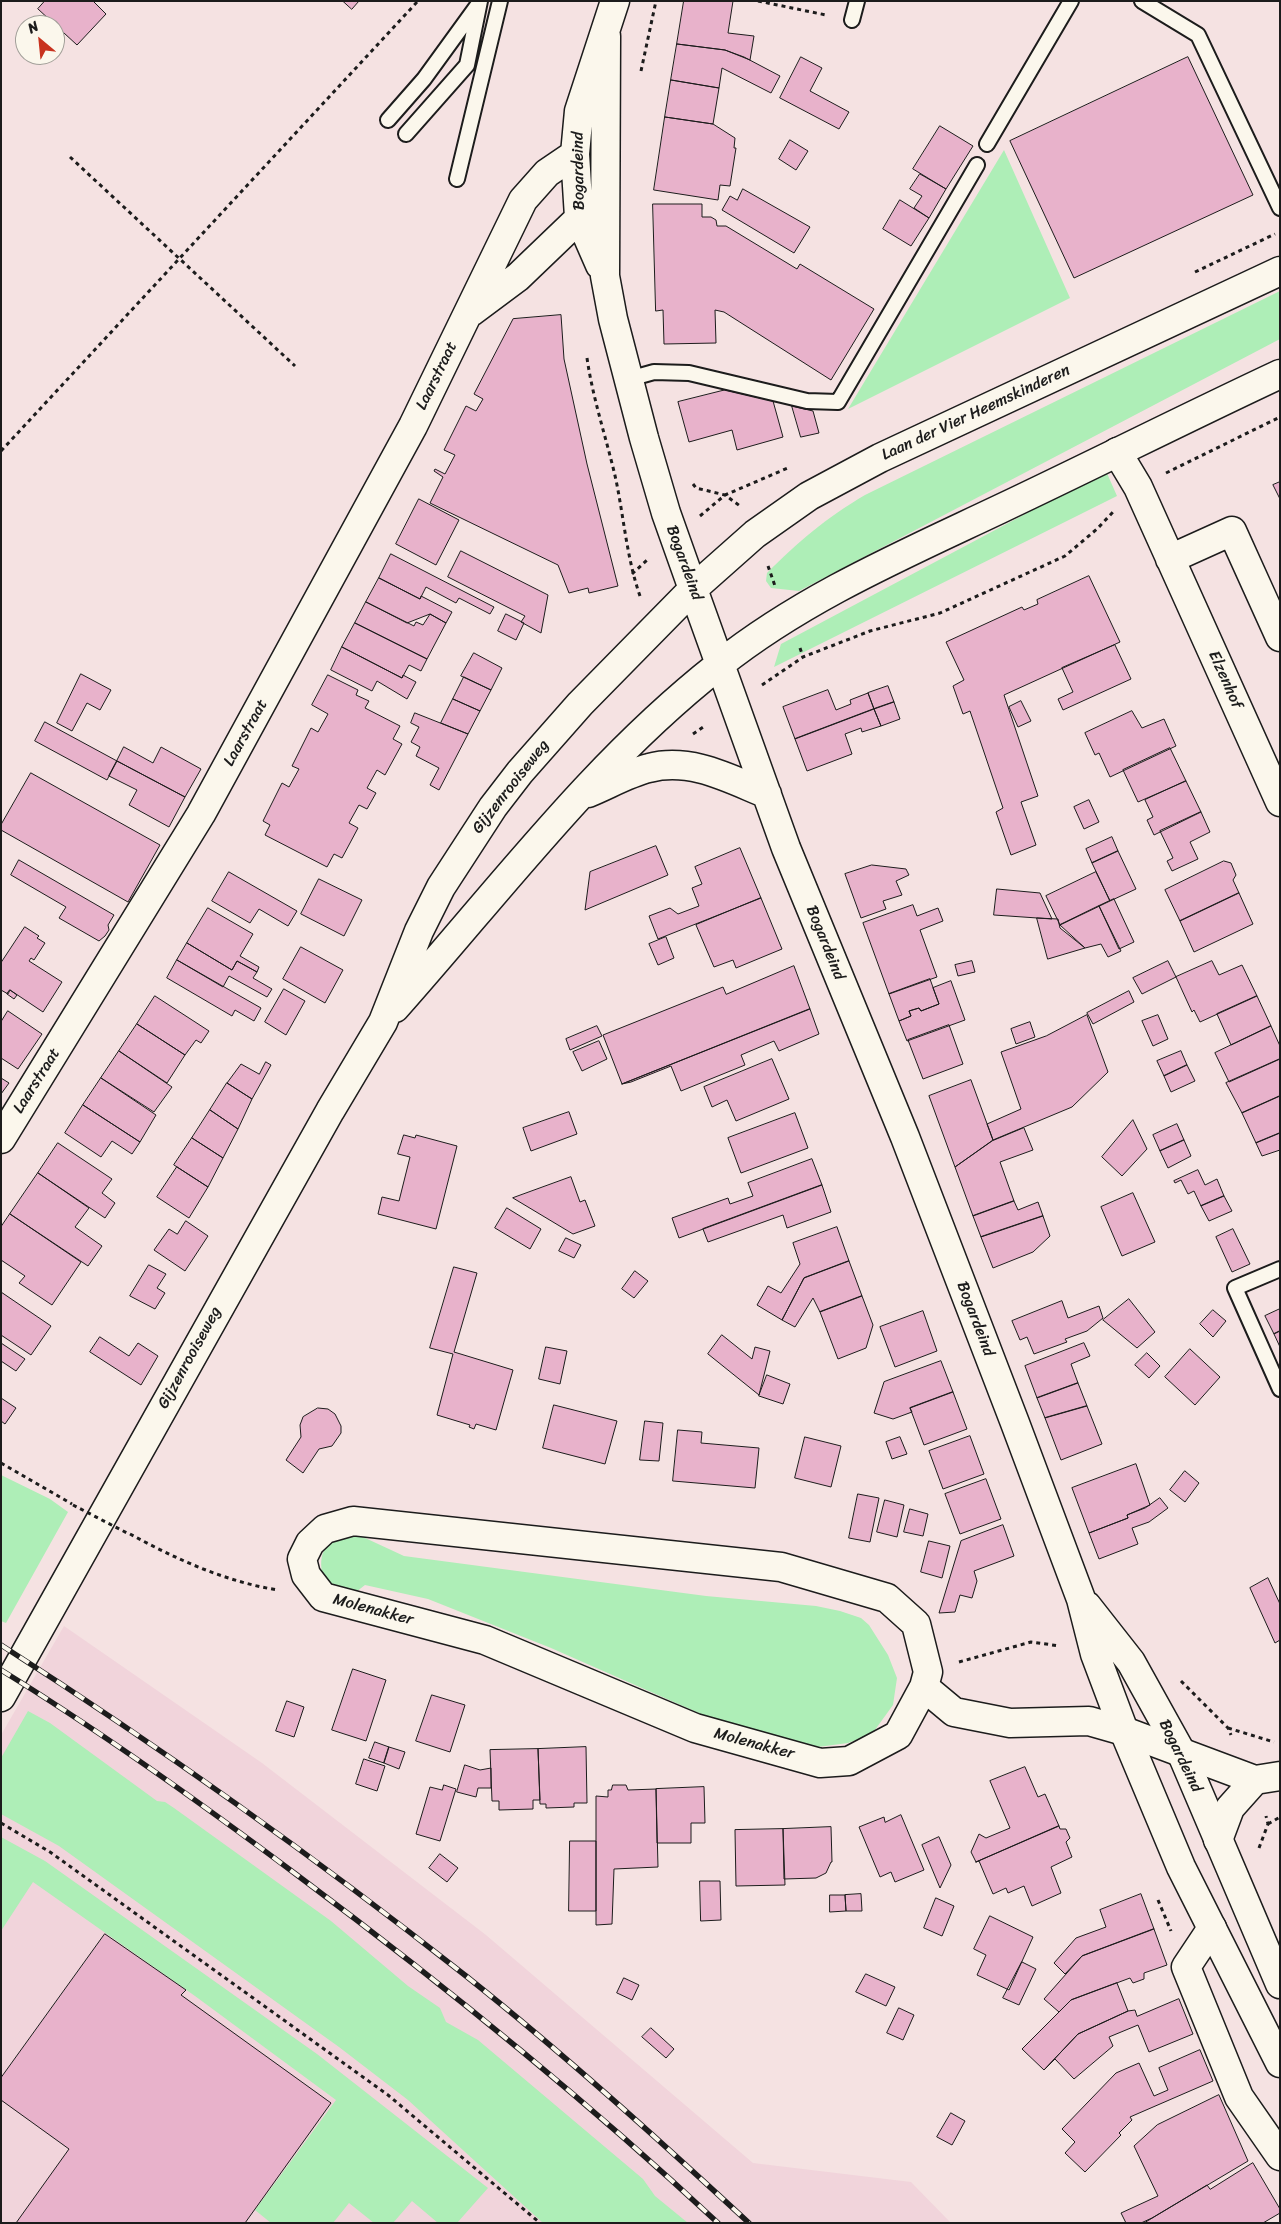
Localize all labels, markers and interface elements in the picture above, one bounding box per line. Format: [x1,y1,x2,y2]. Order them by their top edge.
text: N [23,14,43,41]
north arrow [15,15,65,65]
street label: Bogardeind [569,132,589,210]
street label: Laarstraat [412,339,462,413]
street label: Laan der Vier Heemskinderen [879,361,1073,465]
street label: Bogardeind [662,523,706,603]
street label: Elzenhof [1204,648,1246,712]
street label: Laarstraat [220,696,272,770]
street label: Gijzenrooiseweg [468,736,554,838]
street label: Bogardeind [801,903,849,983]
street label: Laarstraat [9,1045,65,1117]
street label: Bogardeind [952,1279,998,1359]
street label: Gijzenrooiseweg [154,1304,226,1412]
street label: Molenakker [331,1590,415,1630]
street label: Bogardeind [1154,1717,1206,1795]
street label: Molenakker [712,1724,796,1764]

